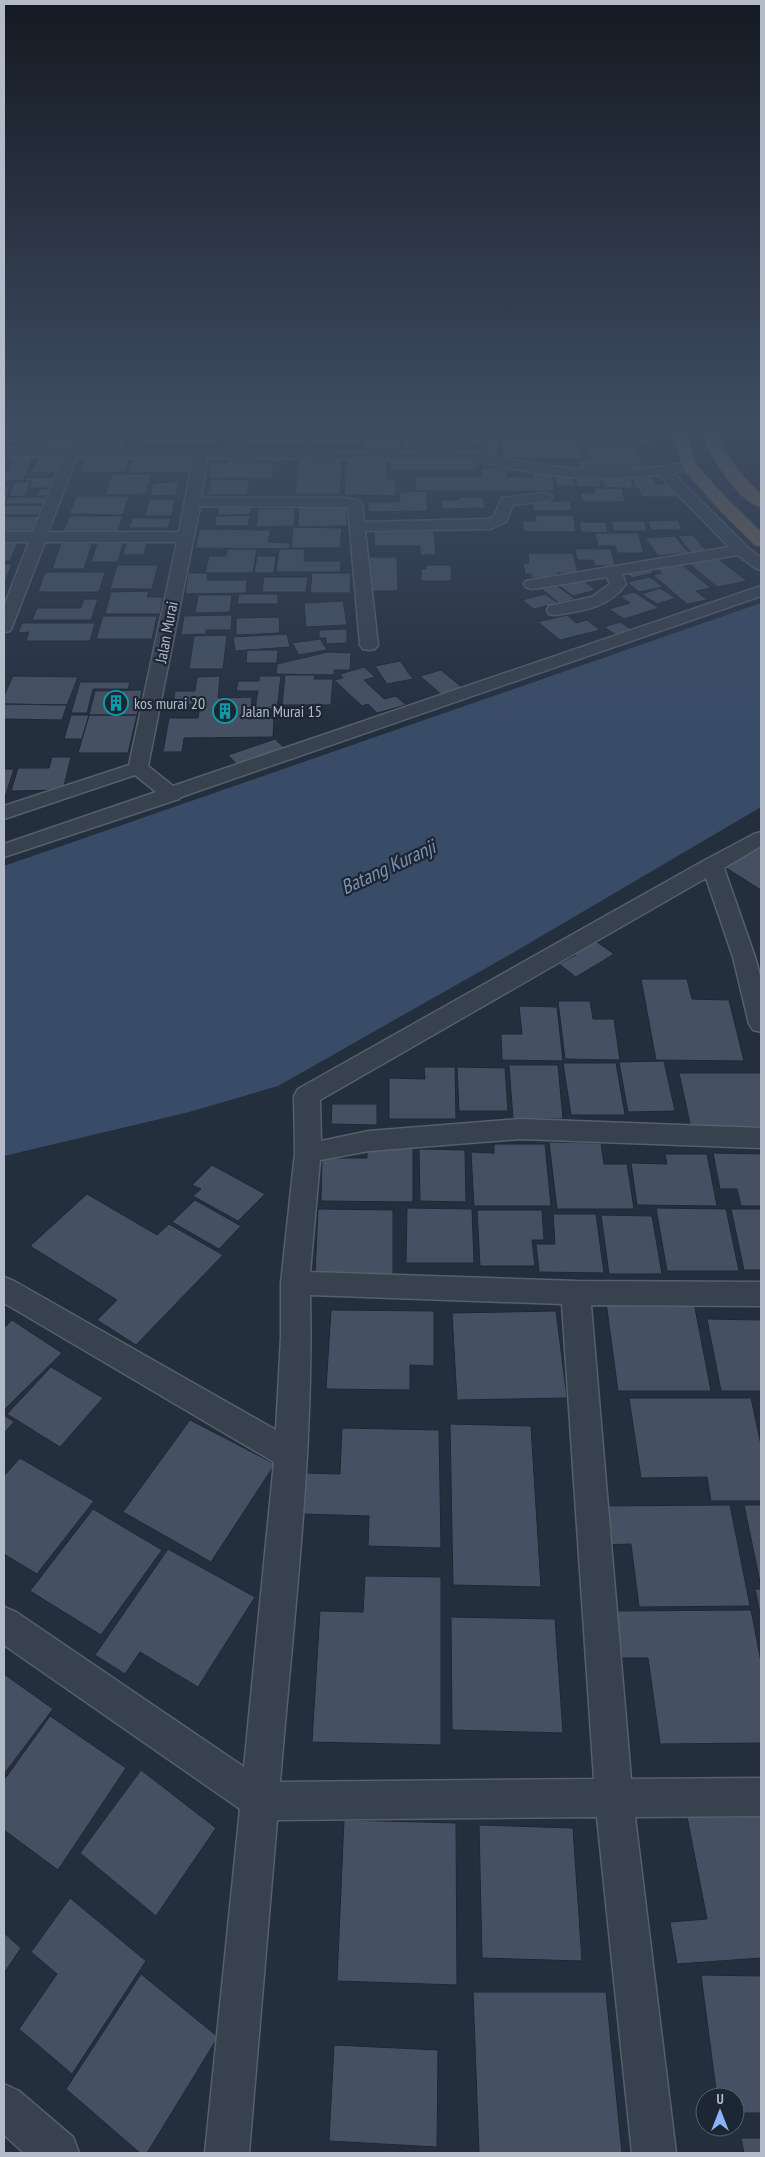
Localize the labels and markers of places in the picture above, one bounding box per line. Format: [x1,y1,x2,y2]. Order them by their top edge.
building icon: kos murai 20 [103,690,129,716]
place label: kos murai 20 [134,693,205,713]
building icon: Jalan Murai 15 [212,698,238,724]
place label: Jalan Murai 15 [241,701,322,721]

